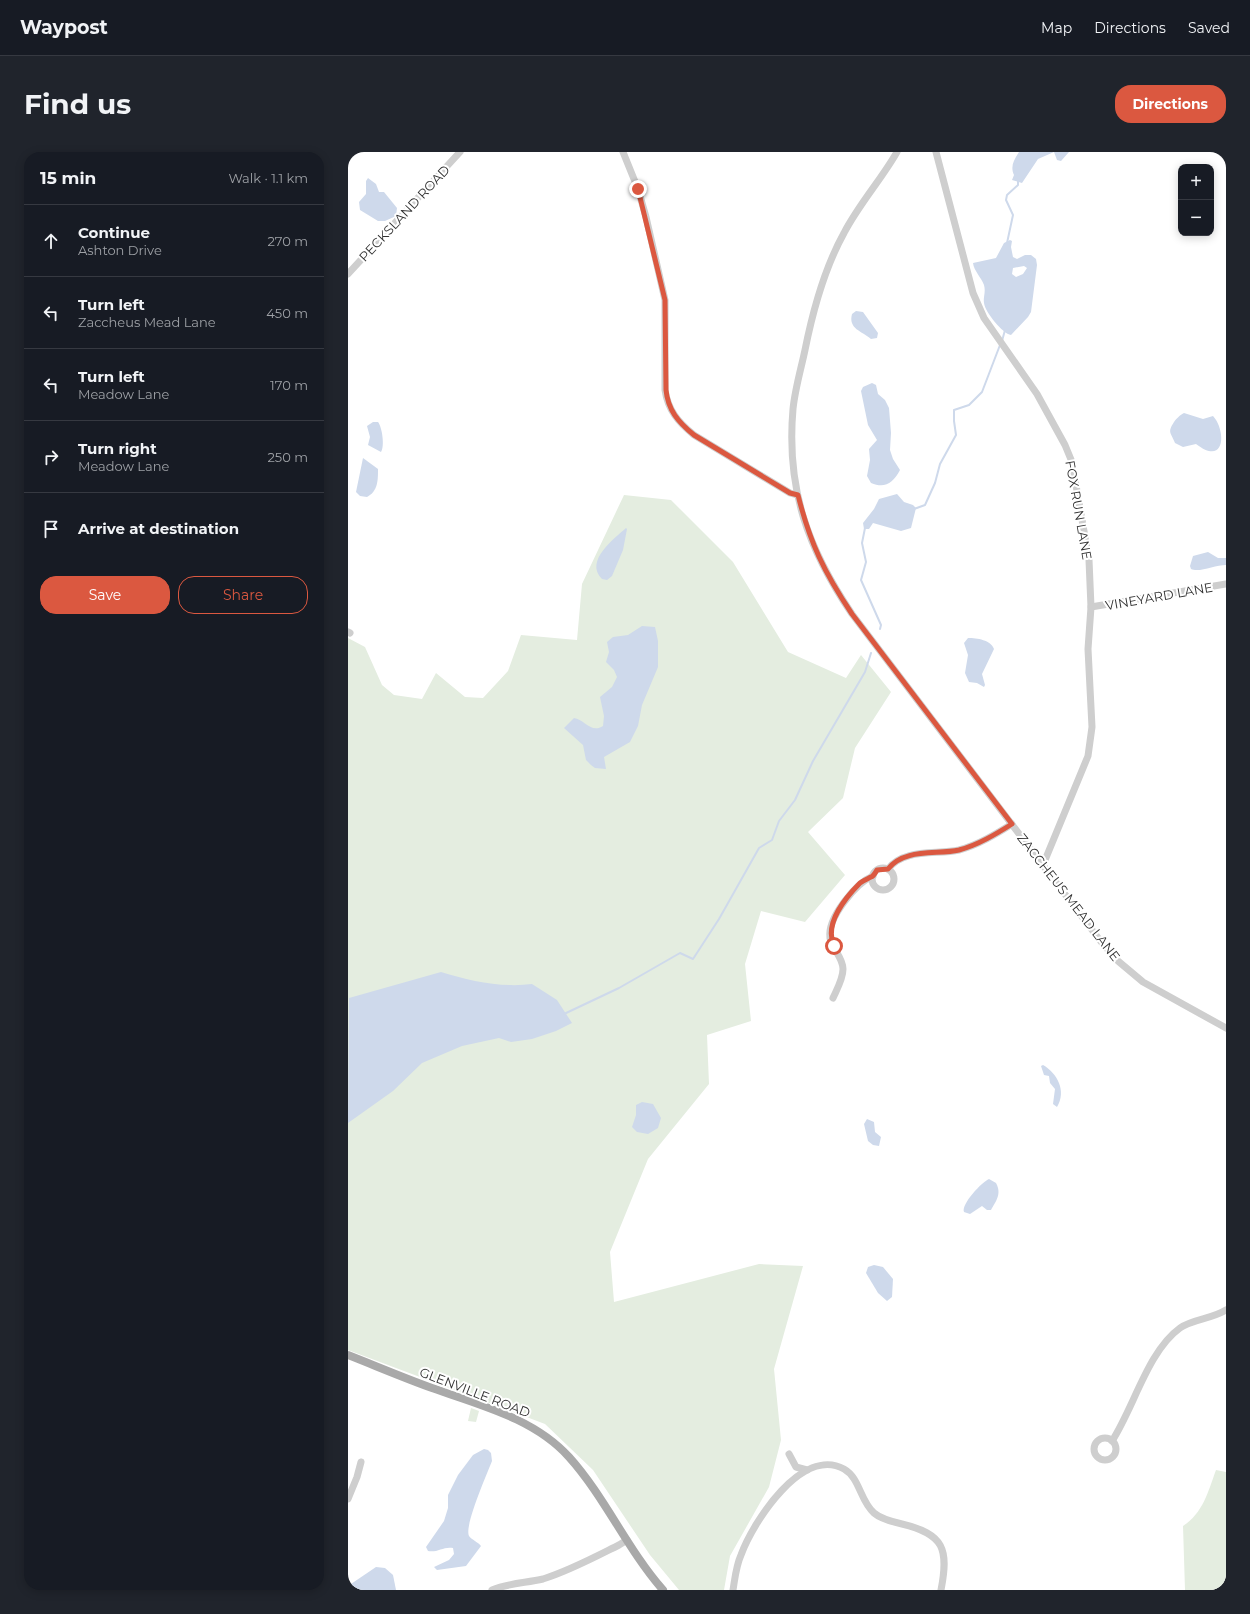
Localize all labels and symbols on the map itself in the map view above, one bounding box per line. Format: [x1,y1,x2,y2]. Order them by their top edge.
street label: PECKSLAND ROAD [355,161,453,265]
route end [629,180,647,198]
street label: FOX RUN LANE [1062,459,1096,561]
street label: VINEYARD LANE [1104,579,1214,613]
street label: ZACCHEUS MEAD LANE [1014,830,1124,964]
route start [825,937,843,955]
street label: GLENVILLE ROAD [417,1364,533,1421]

